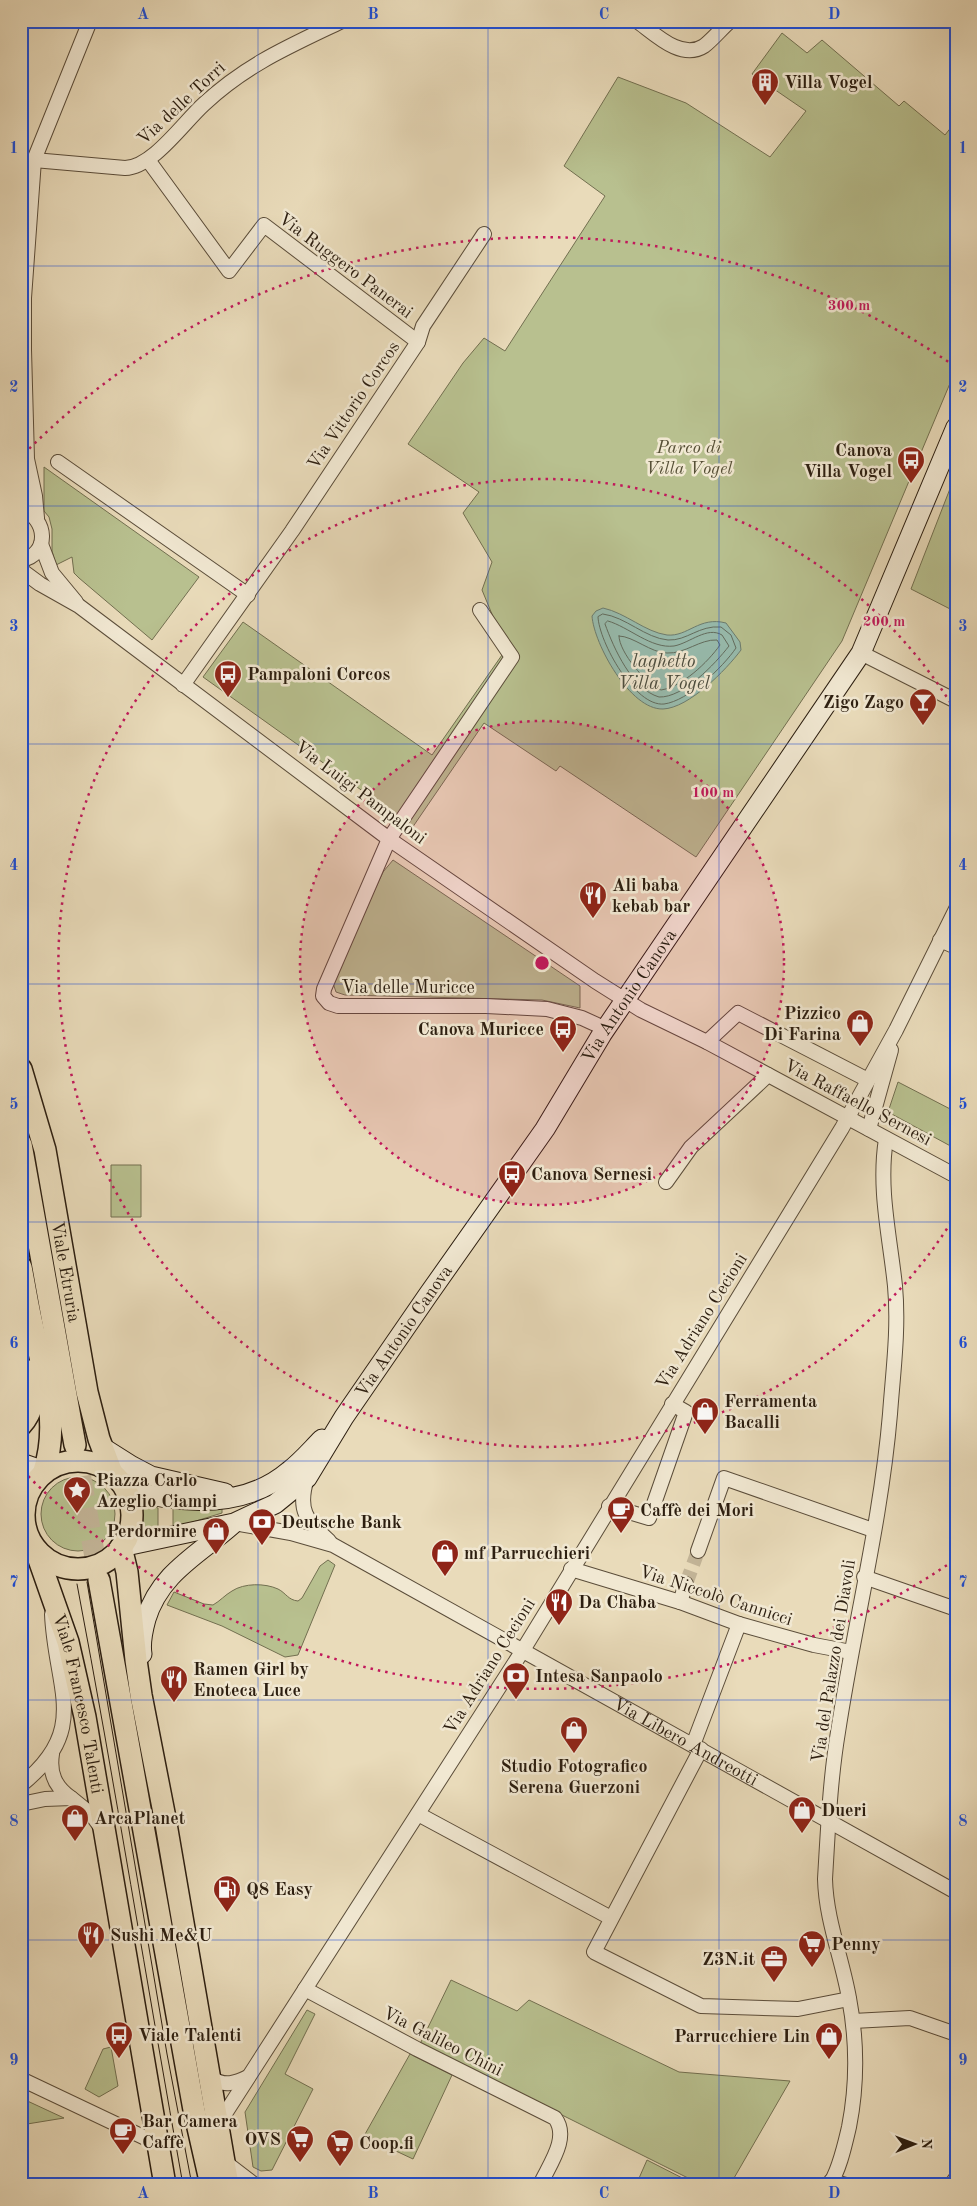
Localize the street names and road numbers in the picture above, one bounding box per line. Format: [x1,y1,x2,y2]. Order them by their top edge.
street label: Via delle Torri [134,59,229,149]
street label: Via Ruggero Panerai [275,210,416,322]
street label: Via Vittorio Corcos [304,338,403,473]
street label: Via Luigi Pampaloni [291,738,430,848]
street label: Via Antonio Canova [579,926,680,1066]
street label: Via delle Muricce [341,979,475,997]
street label: Via Raffaello Sernesi [781,1056,934,1149]
street label: Viale Etruria [48,1220,83,1324]
street label: Via Adriano Cecioni [653,1250,751,1393]
street label: Via Antonio Canova [353,1262,456,1401]
street label: Via del Palazzo dei Diavoli [809,1558,859,1764]
street label: Via Niccolò Cannicci [637,1563,795,1629]
street label: Via Adriano Cecioni [441,1595,539,1738]
street label: Viale Francesco Talenti [49,1612,106,1795]
street label: Via Libero Andreotti [609,1695,761,1790]
street label: Via Galileo Chini [380,2004,506,2080]

